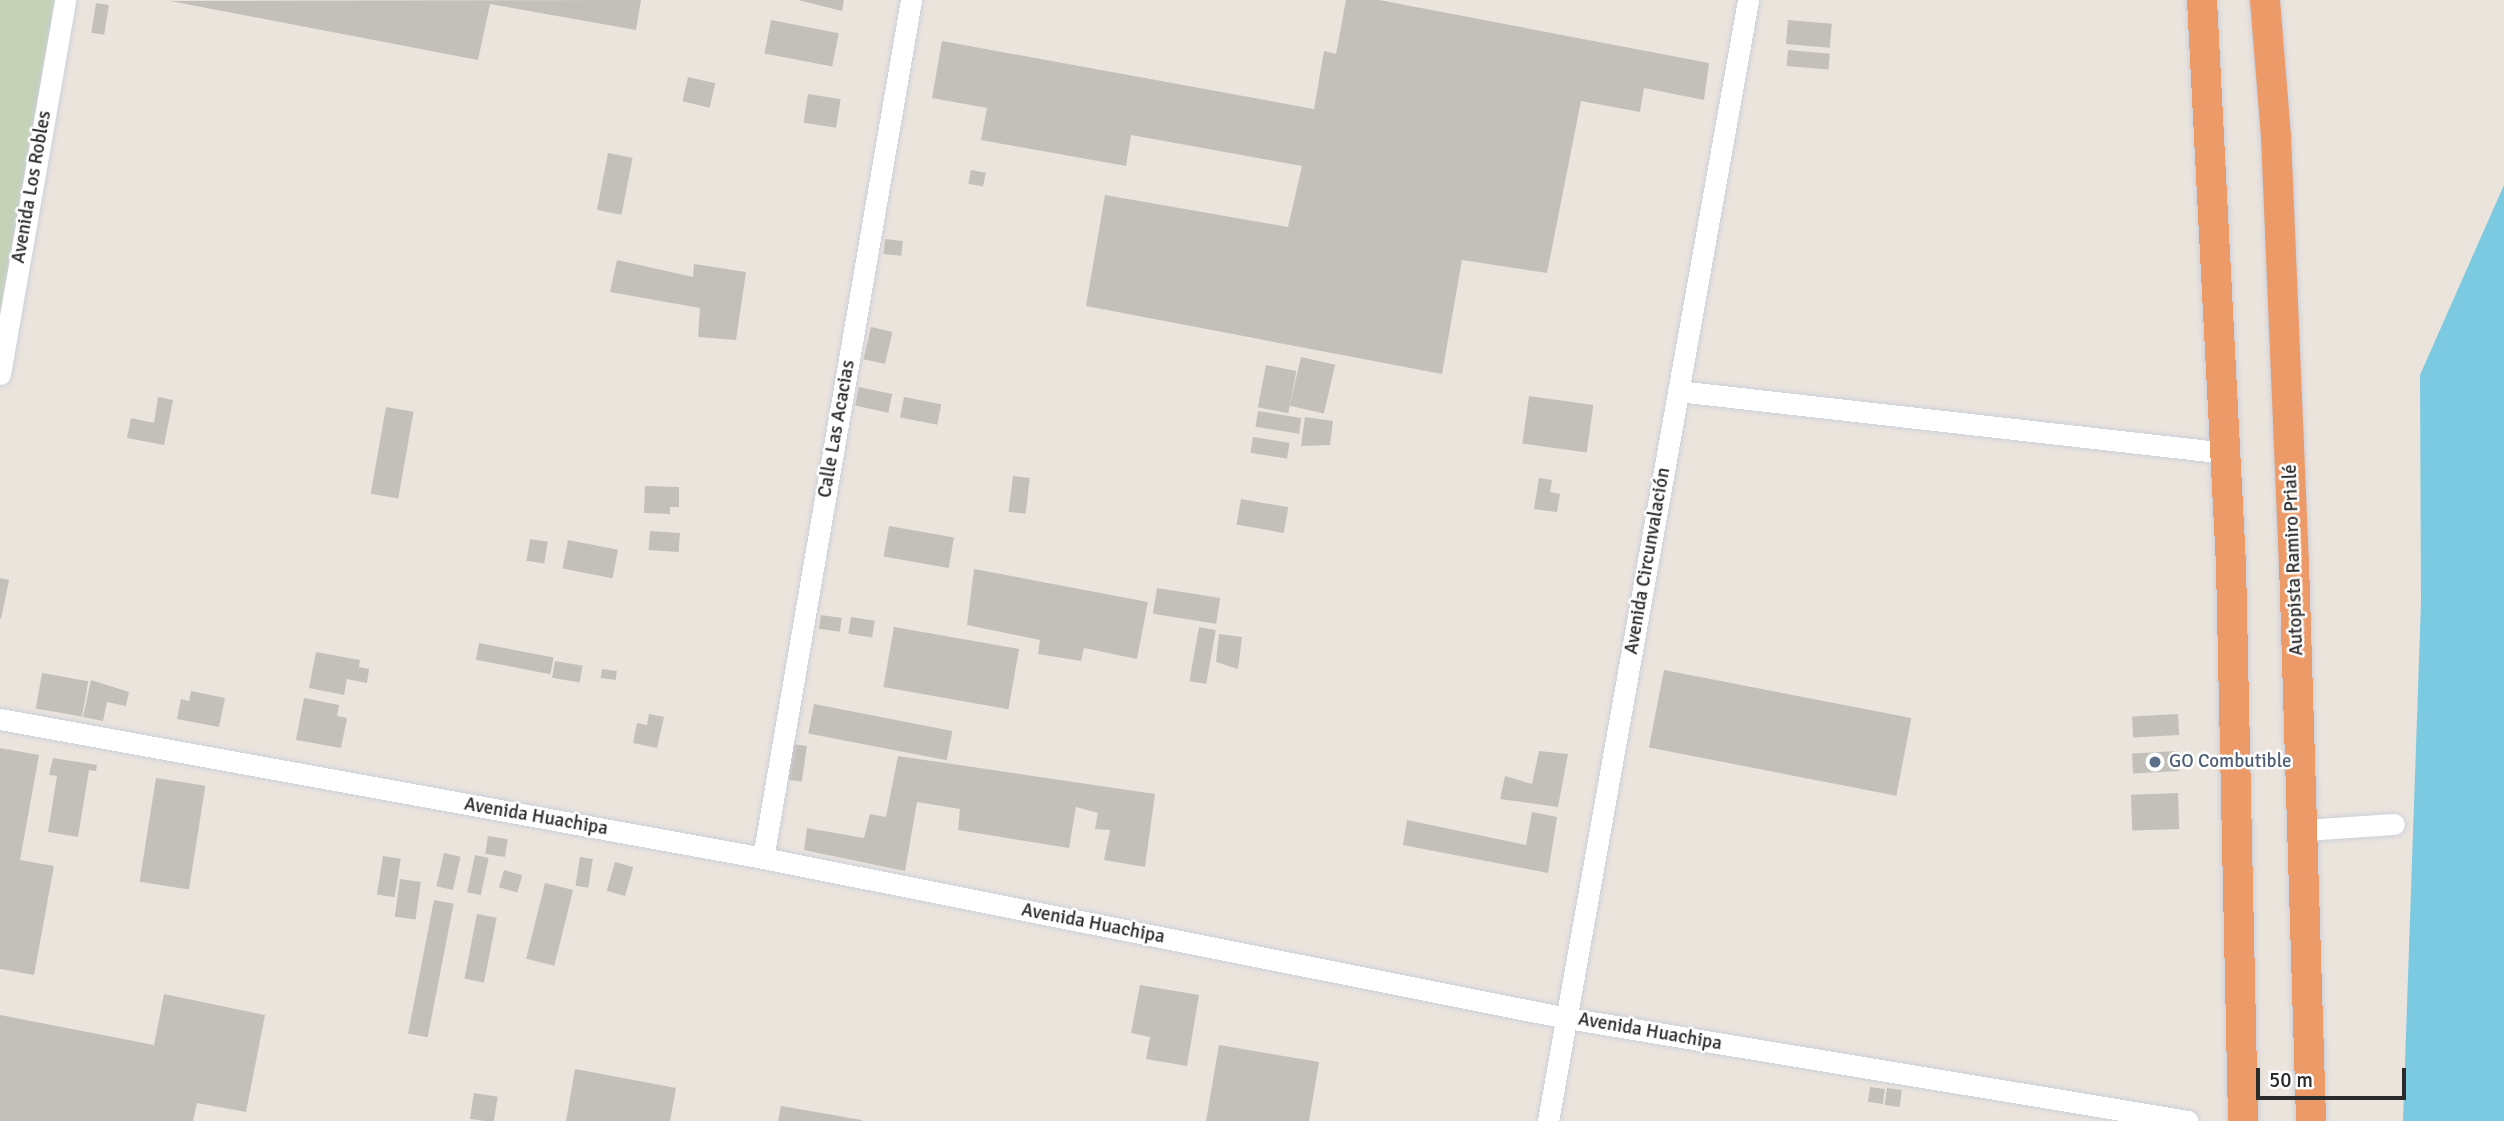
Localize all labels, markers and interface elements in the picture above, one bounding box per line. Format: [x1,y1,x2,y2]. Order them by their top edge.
street label: Avenida Los Robles [7,109,57,265]
street label: Calle Las Acacias [814,358,860,500]
street label: Autopista Ramiro Prialé [2279,464,2309,656]
street label: Avenida Circunvalación [1620,466,1676,656]
place label: GO Combutible [2169,751,2292,773]
marker: GO Combutible [2147,754,2163,770]
street label: Avenida Huachipa [462,793,610,841]
street label: Avenida Huachipa [1019,899,1167,949]
street label: Avenida Huachipa [1576,1008,1724,1056]
scale bar [2259,1054,2410,1098]
text: 50 m [2269,1067,2313,1093]

